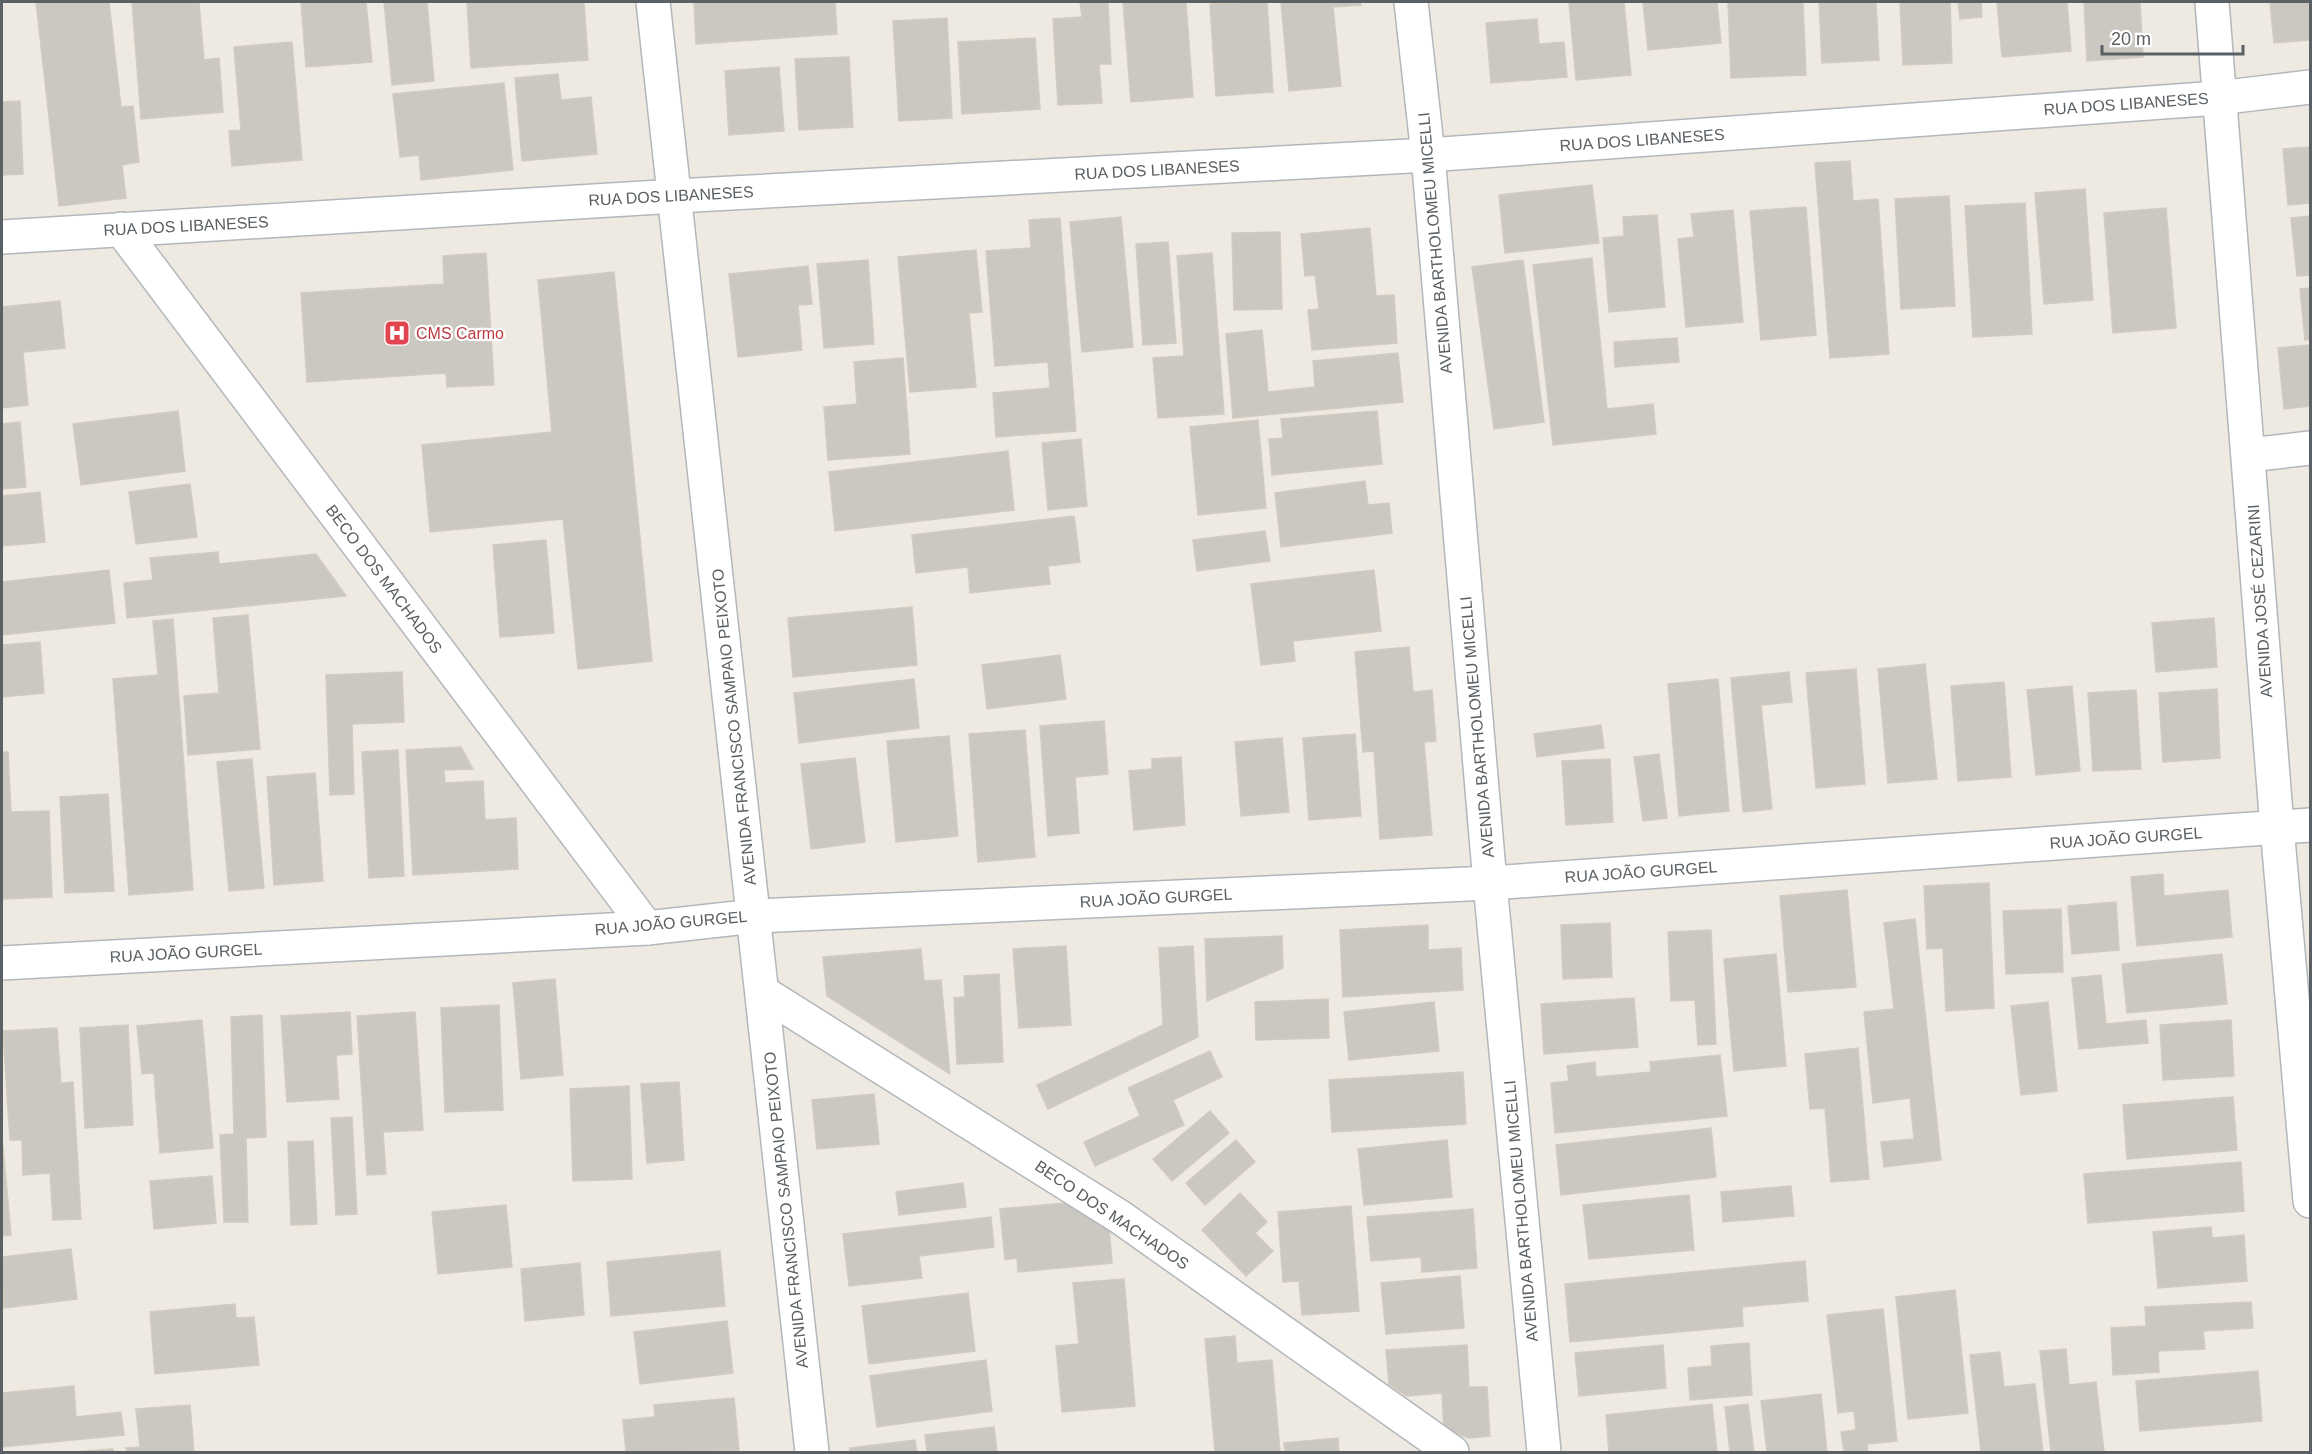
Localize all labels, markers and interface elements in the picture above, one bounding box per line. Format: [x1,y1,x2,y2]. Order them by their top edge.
scale bar [2102,18,2243,56]
text: 20 m [2111,29,2151,49]
street label: RUA DOS LIBANESES [2043,90,2209,118]
street label: AVENIDA BARTHOLOMEU MICELLI [1415,111,1455,375]
street label: RUA DOS LIBANESES [1559,126,1725,154]
street label: RUA DOS LIBANESES [1074,157,1240,183]
street label: RUA DOS LIBANESES [588,183,754,209]
street label: RUA DOS LIBANESES [103,213,269,239]
hospital icon: CMS Carmo [382,318,412,348]
place label: CMS Carmo [416,325,504,342]
street label: BECO DOS MACHADOS [323,501,445,657]
street label: AVENIDA JOSÉ CEZARINI [2244,504,2275,698]
street label: AVENIDA FRANCISCO SAMPAIO PEIXOTO [709,568,759,886]
street label: AVENIDA BARTHOLOMEU MICELLI [1457,595,1497,859]
street label: RUA JOÃO GURGEL [2049,822,2203,852]
street label: RUA JOÃO GURGEL [1564,856,1718,886]
street label: RUA JOÃO GURGEL [1079,884,1233,910]
street label: RUA JOÃO GURGEL [594,906,748,938]
street label: RUA JOÃO GURGEL [109,939,263,965]
street label: AVENIDA FRANCISCO SAMPAIO PEIXOTO [761,1051,811,1369]
street label: AVENIDA BARTHOLOMEU MICELLI [1501,1079,1541,1343]
street label: BECO DOS MACHADOS [1032,1157,1192,1273]

